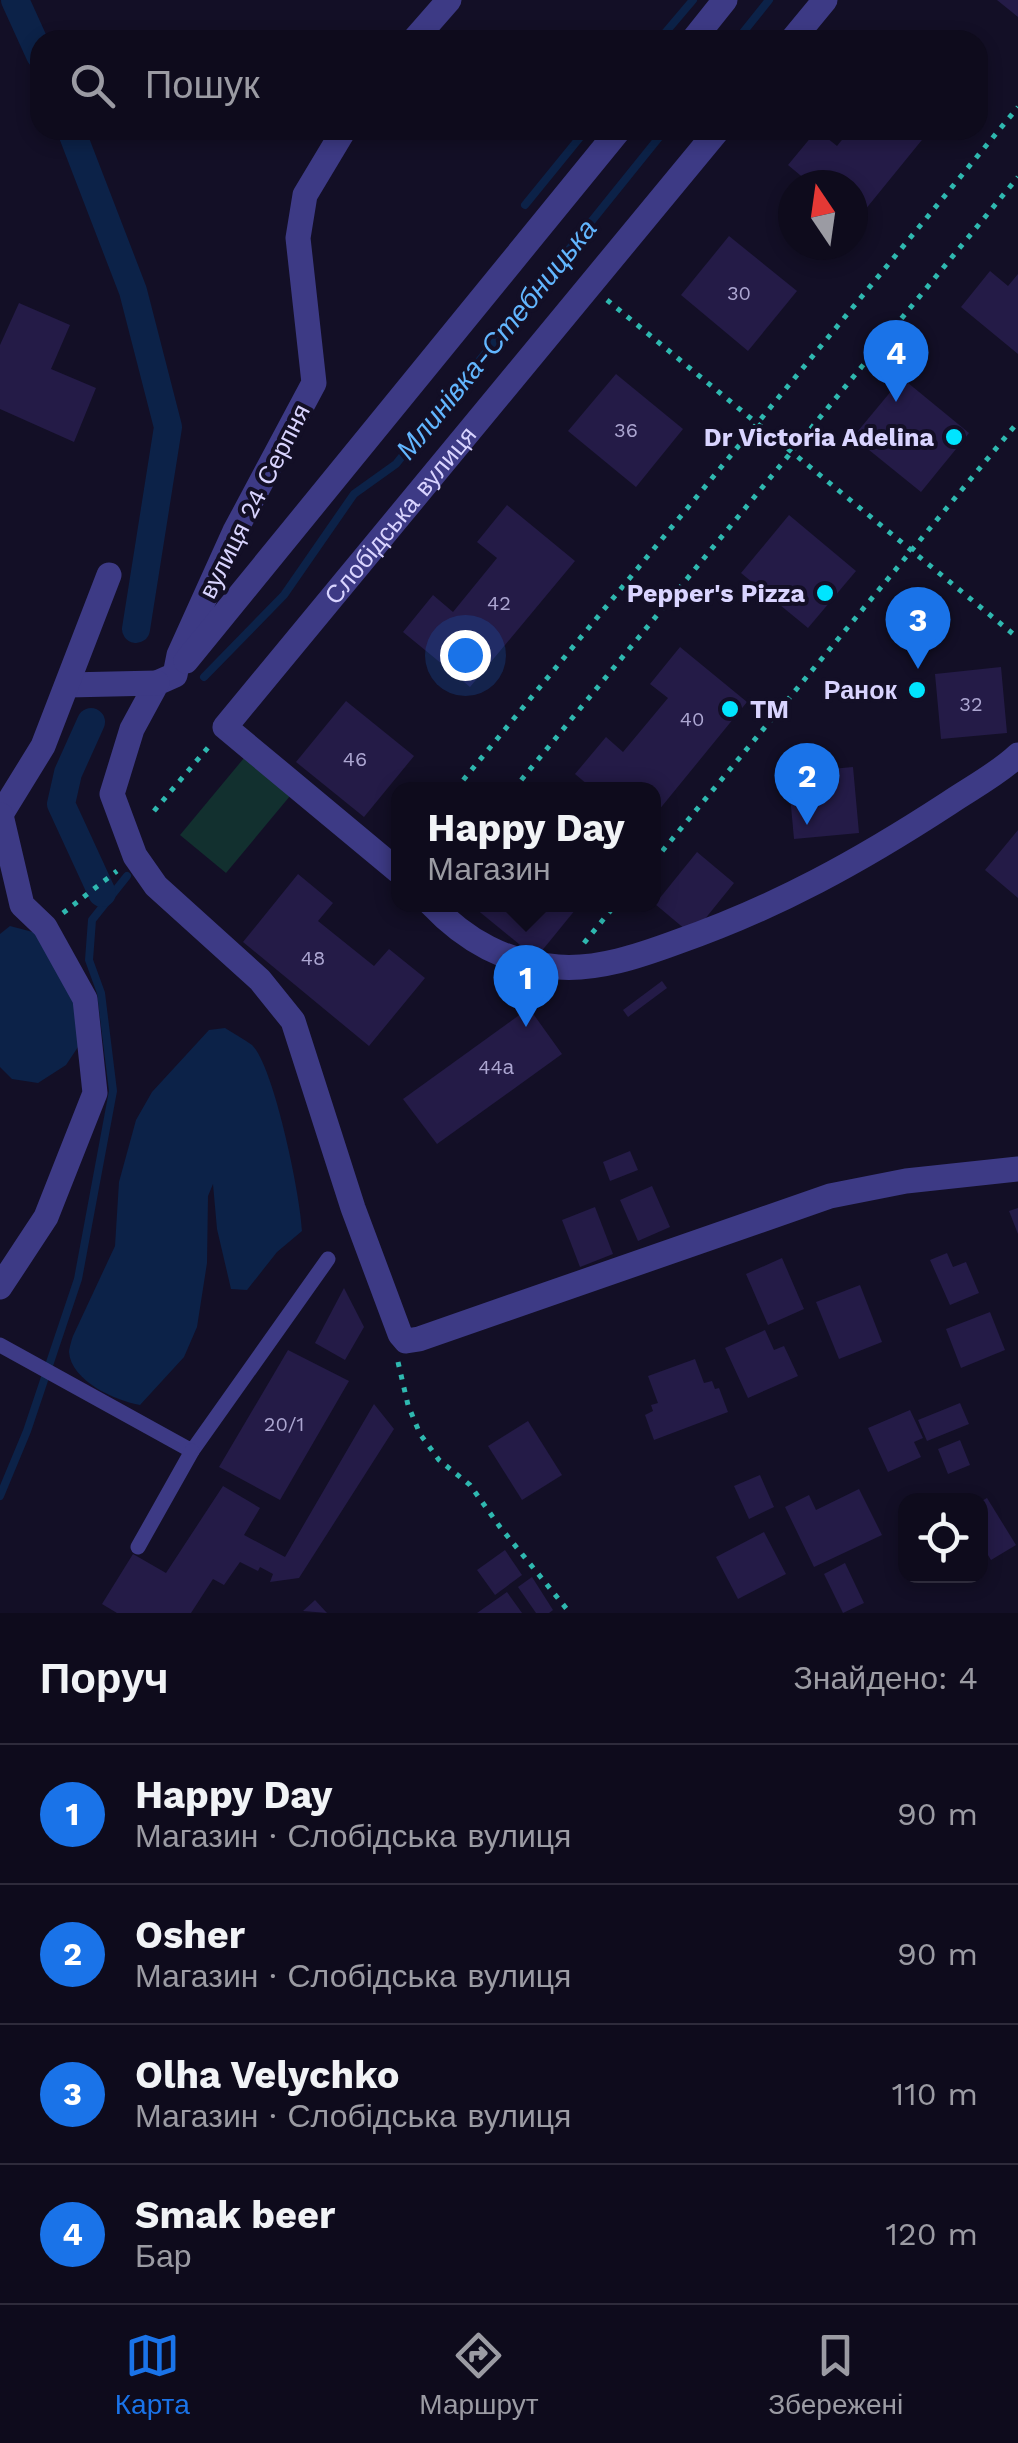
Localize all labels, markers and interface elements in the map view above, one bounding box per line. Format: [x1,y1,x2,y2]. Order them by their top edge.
search box [30,30,988,140]
icon: search [65,58,120,113]
text: Пошук [145,63,260,107]
north arrow [778,170,868,260]
water label: Млинівка-Стебницька [389,213,603,466]
house number: 30 [727,281,751,305]
pin: 4 [864,320,928,402]
street label: вулиця 24 Серпня [193,399,316,603]
house number: 36 [614,418,638,442]
street label: Слобідська вулиця [319,421,482,610]
place label: Dr Victoria Adelina [704,423,935,452]
marker: Dr Victoria Adelina [943,426,965,448]
place label: Pepper's Pizza [627,579,806,608]
marker: Pepper's Pizza [814,582,836,604]
pin: 3 [886,586,950,669]
house number: 42 [487,591,511,615]
your location [440,630,491,681]
place label: Ранок [824,676,897,705]
marker: Ранок [906,679,928,701]
house number: 32 [959,692,983,716]
place label: TM [750,695,789,724]
marker: TM [719,698,741,720]
house number: 40 [680,707,704,731]
pin: 2 [774,742,840,825]
house number: 46 [343,747,367,771]
popup [391,782,661,912]
text: Happy Day [427,806,625,850]
text: Магазин [427,850,551,888]
pin: 1 [494,944,558,1027]
house number: 48 [301,946,325,970]
house number: 44а [478,1055,515,1079]
house number: 20/1 [264,1412,304,1436]
map controls [898,1493,988,1583]
button: locate [898,1493,988,1583]
text: Поруч [40,1654,169,1703]
text: Знайдено: 4 [793,1659,978,1697]
text: Happy Day [135,1773,332,1817]
text: 1 [66,1795,79,1833]
text: 90 m [897,1795,978,1833]
text: Магазин · Слобідська вулиця [135,1817,571,1855]
text: Osher [135,1913,245,1957]
text: 2 [63,1935,82,1973]
text: 90 m [897,1935,978,1973]
text: Магазин · Слобідська вулиця [135,1957,571,1995]
text: Olha Velychko [135,2053,400,2097]
text: 3 [63,2075,82,2113]
text: 110 m [892,2075,978,2113]
text: Магазин · Слобідська вулиця [135,2097,571,2135]
text: Smak beer [135,2193,335,2237]
text: 4 [62,2215,83,2253]
text: 120 m [886,2215,978,2253]
text: Бар [135,2237,192,2275]
tab: Карта [115,2328,190,2421]
tab: Маршрут [419,2328,539,2421]
tab: Збережені [768,2328,903,2421]

